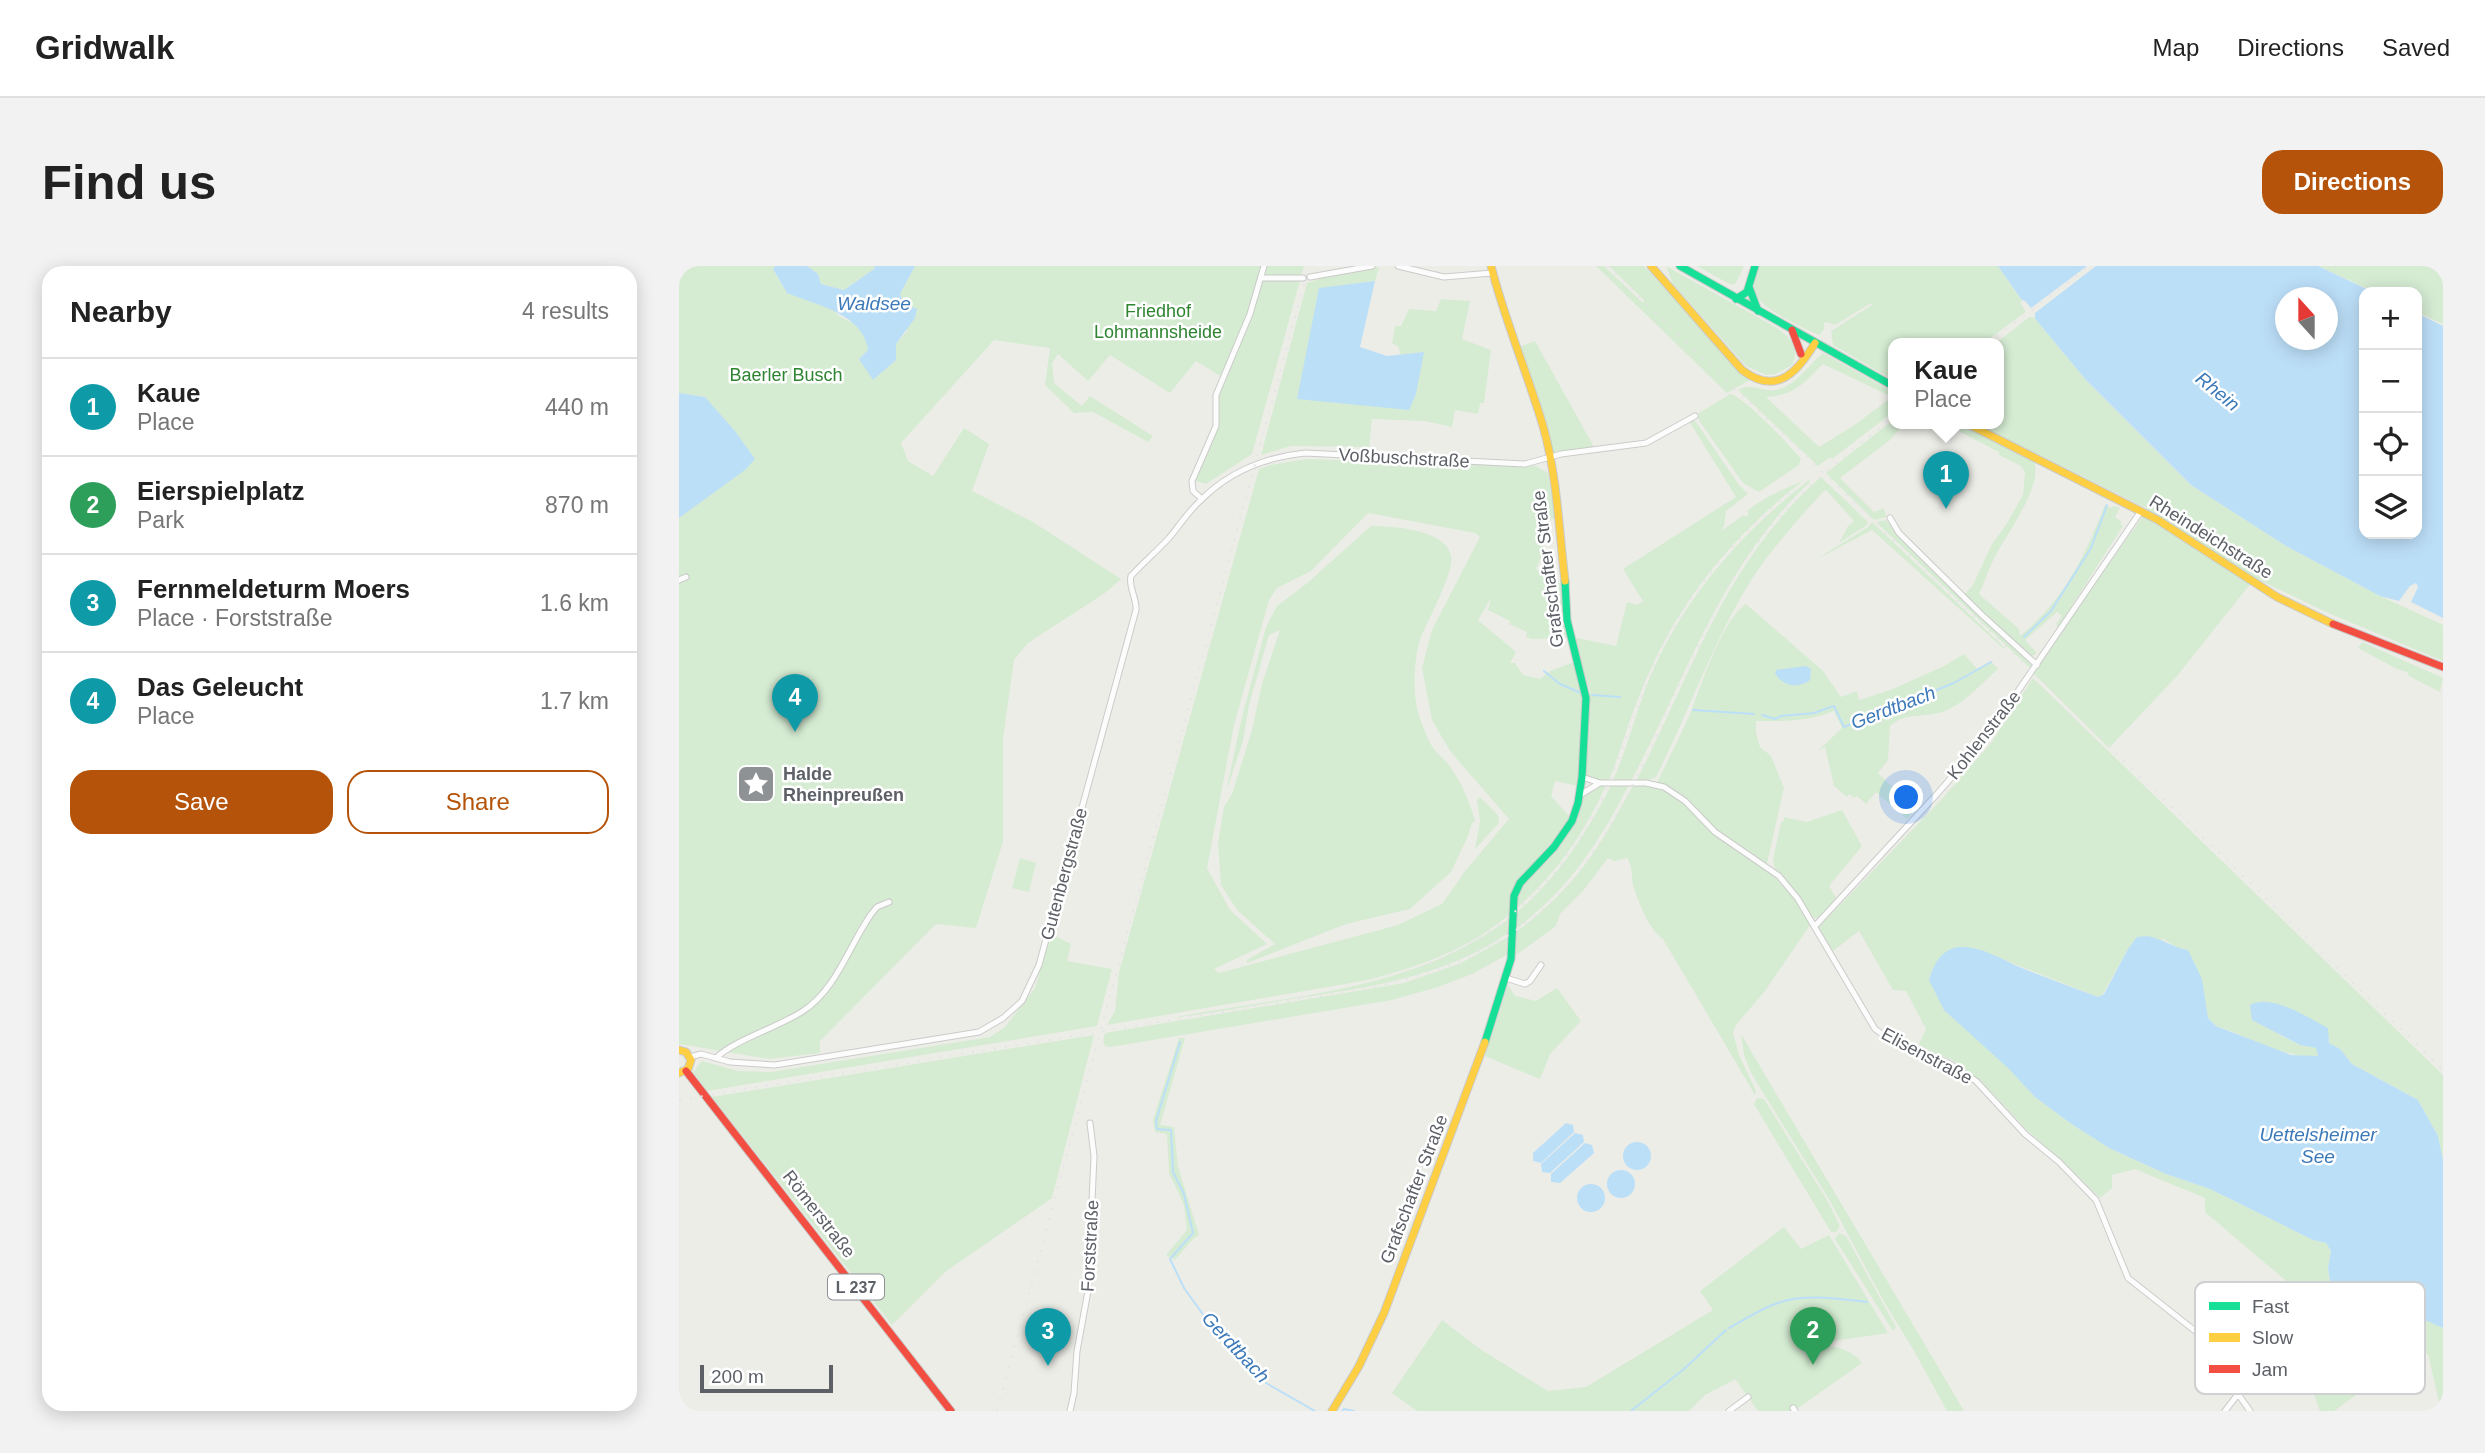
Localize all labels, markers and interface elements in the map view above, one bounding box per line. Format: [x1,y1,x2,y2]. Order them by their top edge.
text: Gridwalk [35,29,174,66]
text: Map [2153,34,2199,61]
text: Directions [2237,34,2344,61]
text: Saved [2382,34,2450,61]
button: Directions [2262,150,2443,214]
text: Find us [42,155,216,209]
north arrow [2275,287,2338,350]
map controls [2359,287,2422,539]
button: + [2359,287,2422,350]
water label: Waldsee [837,293,911,314]
text: Nearby [70,295,172,328]
text: 4 results [522,298,609,324]
park label: Friedhof Lohmannsheide [1094,301,1222,342]
popup [1888,338,2004,429]
button: − [2359,350,2422,413]
text: Kaue [1914,355,1978,385]
park label: Baerler Busch [729,365,843,385]
water label: Rhein [2192,368,2244,415]
text: Kaue [137,378,201,408]
text: Place [1914,386,1972,412]
text: 1 [87,394,99,420]
text: 440 m [545,394,609,420]
text: Place [137,409,195,435]
button: locate [2359,413,2422,476]
street label: Voßbuschstraße [1338,445,1470,471]
pin: 1 [1923,451,1969,509]
text: Eierspielplatz [137,476,305,506]
button: layers [2359,476,2422,539]
street label: Grafschafter Straße [1528,489,1568,649]
street label: Rheindeichstraße [2146,491,2276,583]
text: 2 [87,492,99,518]
text: 870 m [545,492,609,518]
text: Park [137,507,184,533]
text: Fernmeldeturm Moers [137,574,410,604]
text: 3 [87,590,99,616]
text: 1.6 km [540,590,609,616]
text: Place · Forststraße [137,605,333,631]
text: Das Geleucht [137,672,303,702]
pin: 4 [772,674,818,732]
water label: Gerdtbach [1848,682,1938,733]
street label: Kohlenstraße [1943,687,2025,783]
text: 4 [87,688,99,714]
text: 1.7 km [540,688,609,714]
text: Place [137,703,195,729]
place icon: Halde Rheinpreußen [735,763,777,805]
place label: Halde Rheinpreußen [783,764,904,805]
button: Save [70,770,333,834]
button: Share [347,770,609,834]
your location [1889,780,1923,814]
street label: Gutenbergstraße [1037,806,1091,942]
street label: Elisenstraße [1878,1024,1976,1088]
street label: Grafschafter Straße [1376,1112,1452,1266]
water label: Uettelsheimer See [2259,1124,2377,1167]
street label: Römerstraße [779,1166,859,1262]
street label: Forststraße [1078,1200,1102,1292]
road number: L 237 [828,1275,884,1300]
legend [2195,1282,2425,1394]
text: Fast [2252,1296,2290,1317]
pin: 2 [1790,1307,1836,1365]
pin: 3 [1025,1308,1071,1366]
water label: Gerdtbach [1198,1308,1274,1387]
text: Slow [2252,1327,2293,1348]
text: Jam [2252,1359,2288,1380]
scale bar [700,1362,833,1394]
text: 200 m [711,1366,764,1387]

